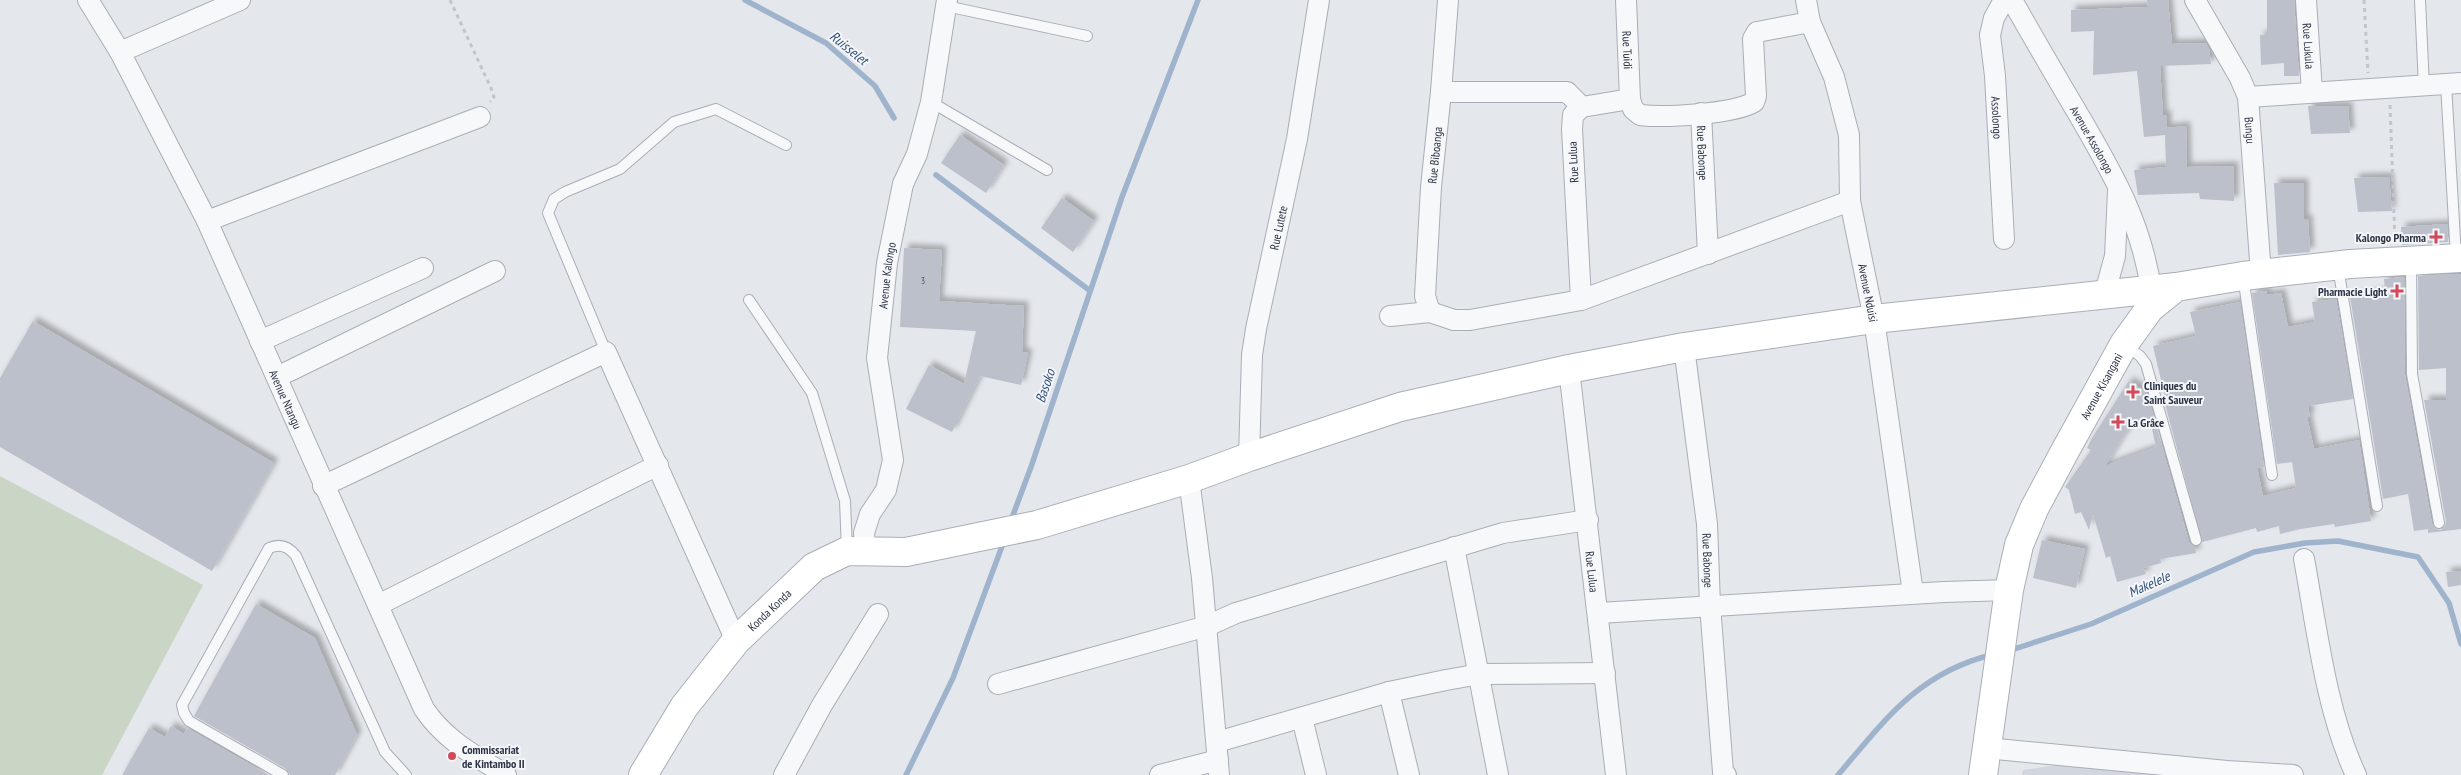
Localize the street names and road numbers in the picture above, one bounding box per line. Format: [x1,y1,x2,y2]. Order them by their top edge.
street label: Rue Lukula [2300,22,2318,70]
street label: Rue Tuidi [1620,31,1636,69]
street label: Assolongo [1989,96,2006,139]
street label: Avenue Assolongo [2067,103,2118,176]
street label: Bungu [2242,116,2259,144]
street label: Rue Babonge [1694,125,1712,181]
street label: Rue Biboanga [1424,126,1445,184]
street label: Rue Lulua [1564,141,1582,183]
street label: Rue Lutete [1266,204,1290,251]
street label: Avenue Kalongo [875,241,899,309]
street label: Avenue Nduisi [1855,262,1882,323]
street label: Avenue Kisangani [2077,350,2125,422]
street label: Avenue Ntangu [266,367,306,431]
street label: Rue Babonge [1700,533,1717,588]
street label: Rue Lulua [1583,550,1602,593]
street label: Konda Konda [744,585,794,634]

